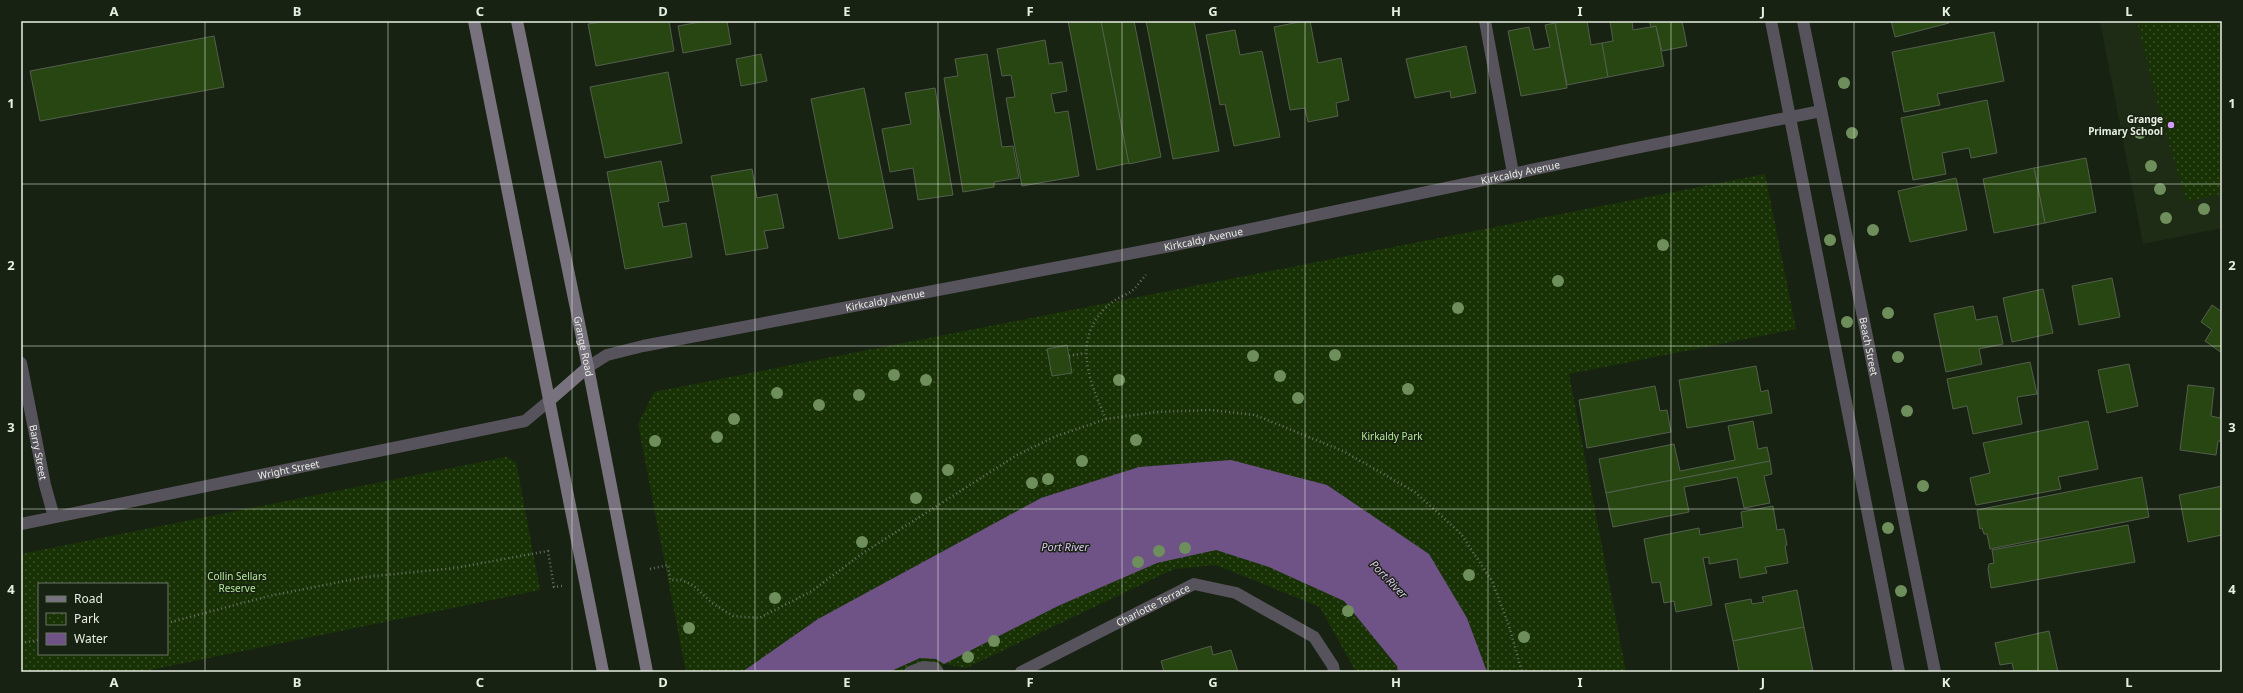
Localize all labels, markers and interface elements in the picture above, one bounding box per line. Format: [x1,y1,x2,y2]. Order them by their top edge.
text: A [110,2,119,20]
text: B [293,2,301,20]
text: C [476,2,484,20]
text: D [658,2,668,20]
text: E [843,2,851,20]
text: F [1026,2,1034,20]
text: G [1208,2,1218,20]
text: H [1391,2,1401,20]
text: I [1577,2,1583,20]
text: J [1760,2,1765,20]
text: K [1942,2,1951,20]
text: L [2125,2,2133,20]
text: 1 [7,94,15,112]
text: 1 [2228,94,2236,112]
place label: Grange Primary School [2088,112,2163,138]
marker: Grange Primary School [2166,120,2176,130]
street label: Kirkcaldy Avenue [1480,157,1561,187]
street label: Kirkcaldy Avenue [1163,224,1244,254]
text: 2 [7,256,15,274]
text: 2 [2228,256,2236,274]
street label: Kirkcaldy Avenue [844,286,926,314]
street label: Grange Road [571,315,597,378]
street label: Beach Street [1856,316,1882,377]
text: 3 [7,418,15,436]
text: 3 [2228,418,2236,436]
street label: Barry Street [26,423,51,482]
park label: Kirkaldy Park [1361,429,1423,443]
street label: Wright Street [256,456,321,482]
water label: Port River [1041,539,1089,554]
water label: Port River [1367,557,1411,602]
park label: Collin Sellars Reserve [207,569,267,595]
text: 4 [7,580,15,598]
street label: Charlotte Terrace [1114,580,1193,630]
text: 4 [2228,580,2236,598]
legend [38,583,168,655]
text: Road [74,590,103,607]
text: Park [74,610,100,627]
text: Water [74,630,108,647]
text: A [110,673,119,691]
text: B [293,673,301,691]
text: C [476,673,484,691]
text: D [658,673,668,691]
text: E [843,673,851,691]
text: F [1026,673,1034,691]
text: G [1208,673,1218,691]
text: H [1391,673,1401,691]
text: I [1577,673,1583,691]
text: J [1760,673,1765,691]
text: K [1942,673,1951,691]
text: L [2125,673,2133,691]

